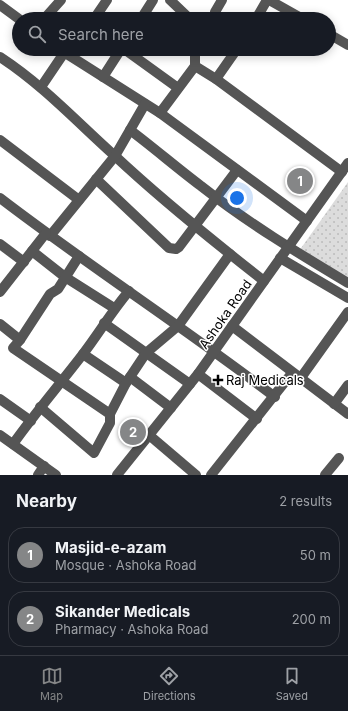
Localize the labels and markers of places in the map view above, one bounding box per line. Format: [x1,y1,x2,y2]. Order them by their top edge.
pin: 1 [287,166,313,196]
place label: Raj Medicals [226,372,304,388]
marker: Raj Medicals [213,375,223,385]
pin: 2 [120,417,146,447]

